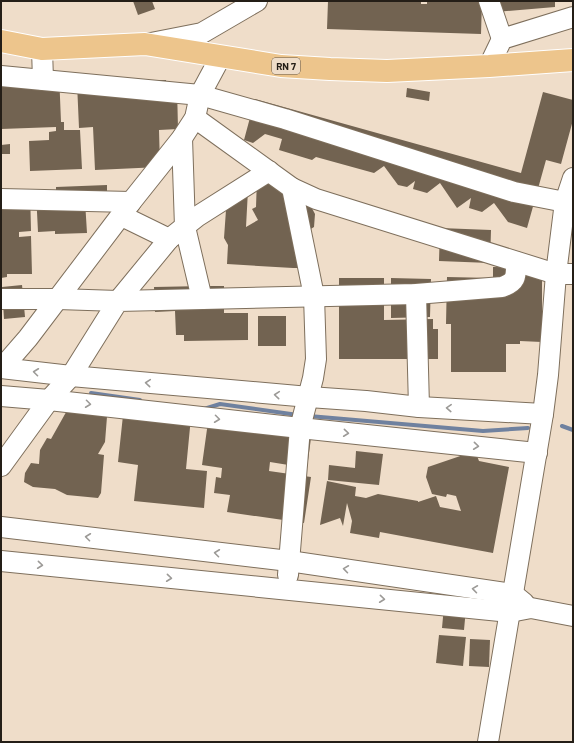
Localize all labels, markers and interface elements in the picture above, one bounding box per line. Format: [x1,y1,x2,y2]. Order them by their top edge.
road number: RN 7 [272,58,300,74]
one-way arrow [33,368,39,377]
one-way arrow [145,379,151,388]
one-way arrow [274,390,280,399]
one-way arrow [85,399,91,408]
one-way arrow [446,404,452,413]
one-way arrow [214,414,220,423]
one-way arrow [343,428,349,437]
one-way arrow [473,442,479,451]
one-way arrow [85,533,91,542]
one-way arrow [214,548,220,557]
one-way arrow [37,560,43,569]
one-way arrow [343,566,349,574]
one-way arrow [166,573,172,582]
one-way arrow [472,585,478,594]
one-way arrow [379,594,385,603]

